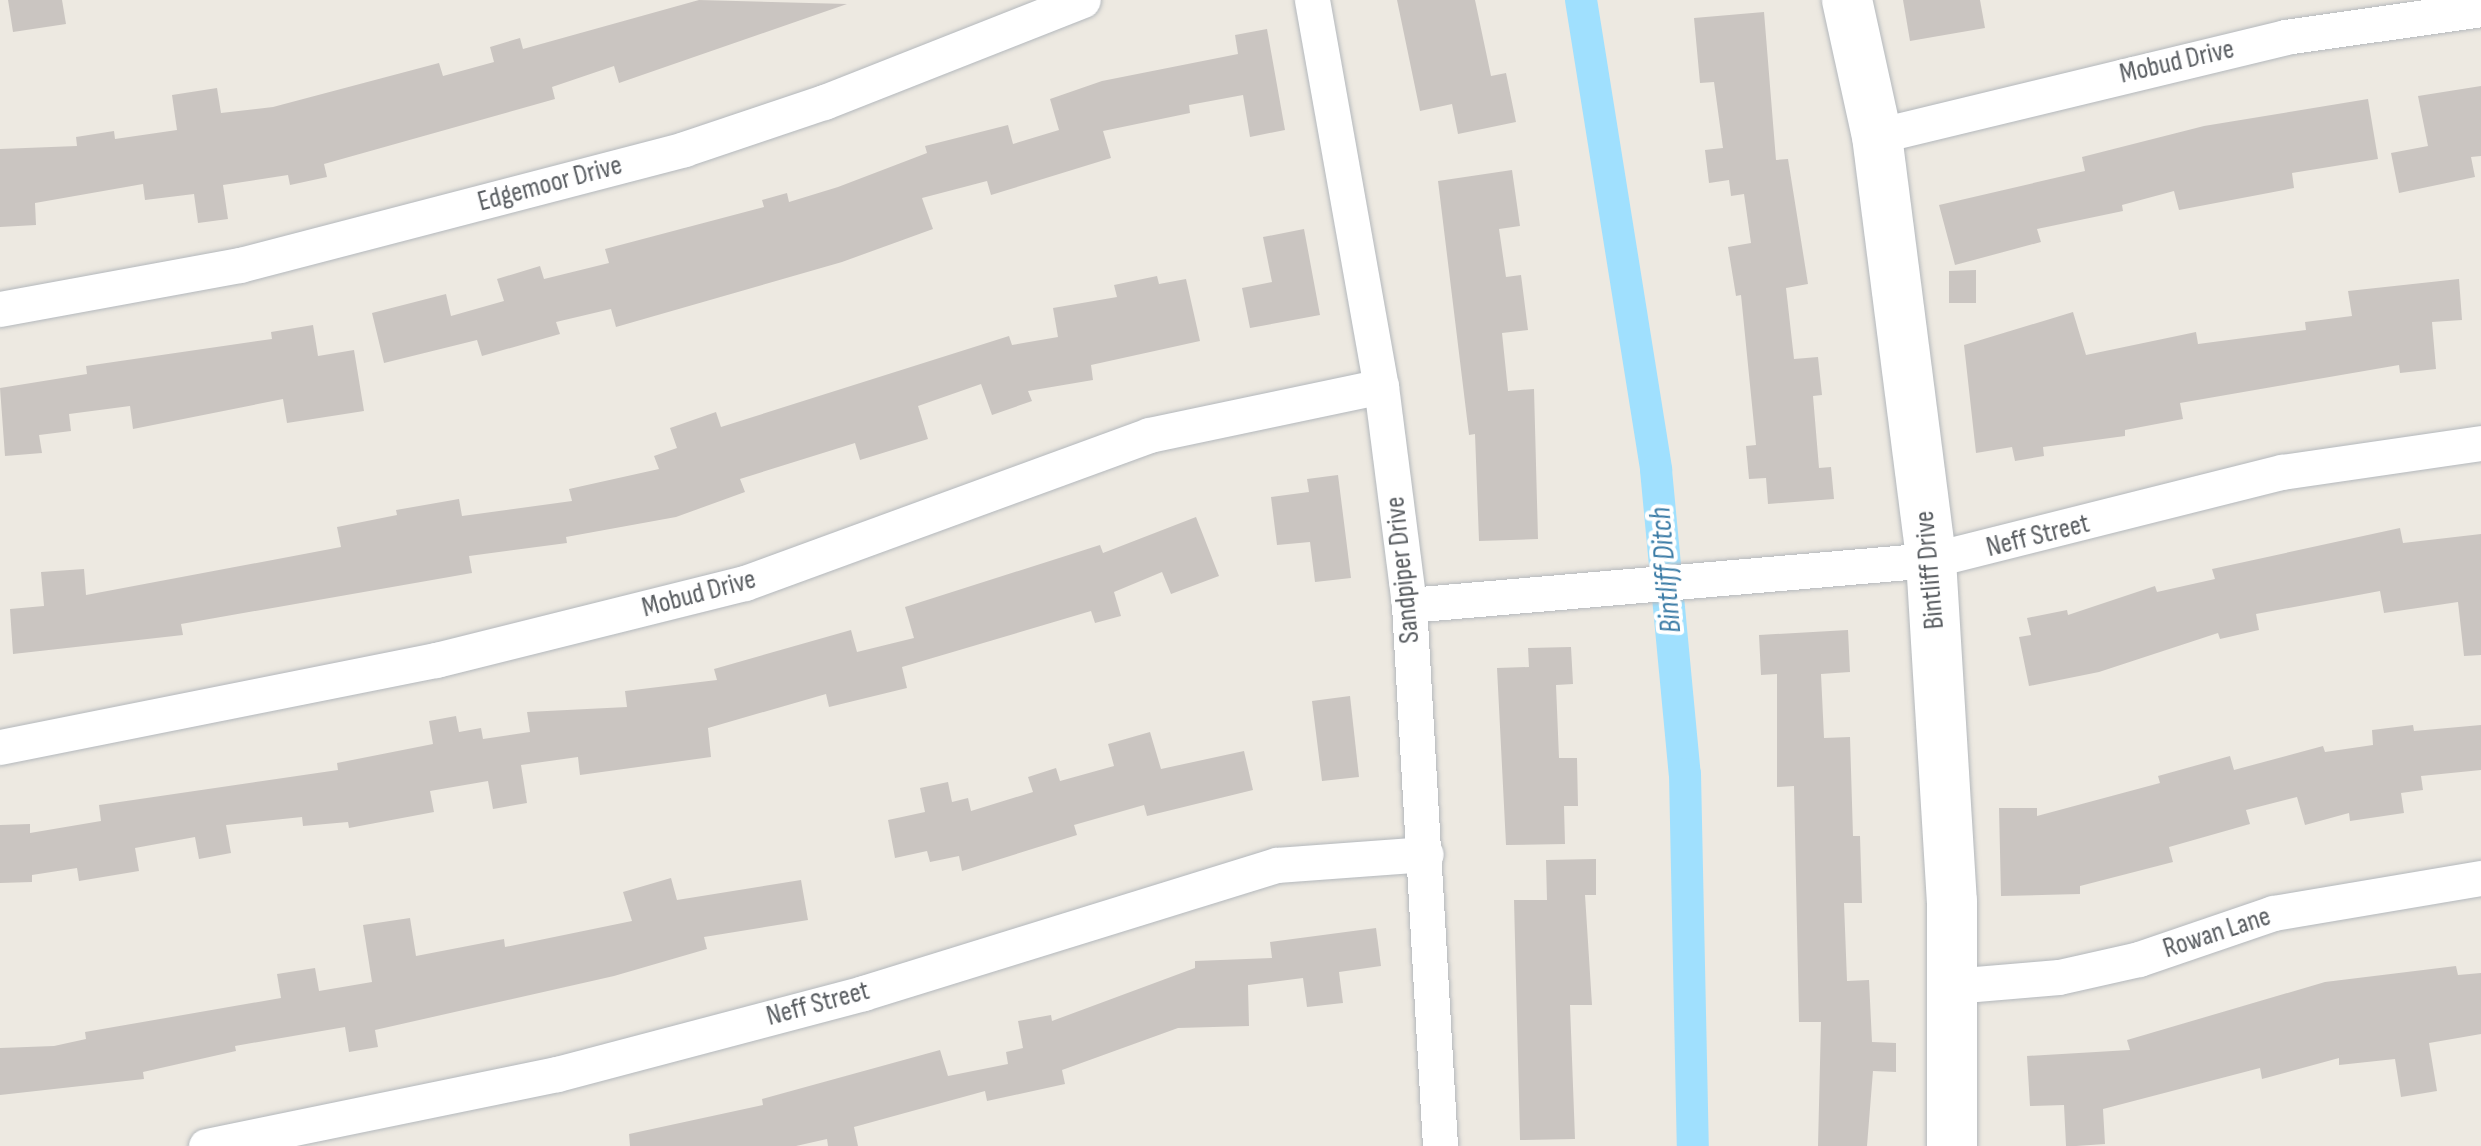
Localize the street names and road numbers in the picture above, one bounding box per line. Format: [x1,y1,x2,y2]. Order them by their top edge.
street label: Mobud Drive [2116,33,2238,91]
street label: Edgemoor Drive [474,149,626,219]
street label: Sandpiper Drive [1379,495,1427,645]
street label: Neff Street [1983,507,2093,565]
street label: Bintliff Drive [1908,509,1952,631]
street label: Mobud Drive [638,563,760,625]
street label: Rowan Lane [2159,900,2275,966]
street label: Neff Street [763,974,873,1034]

